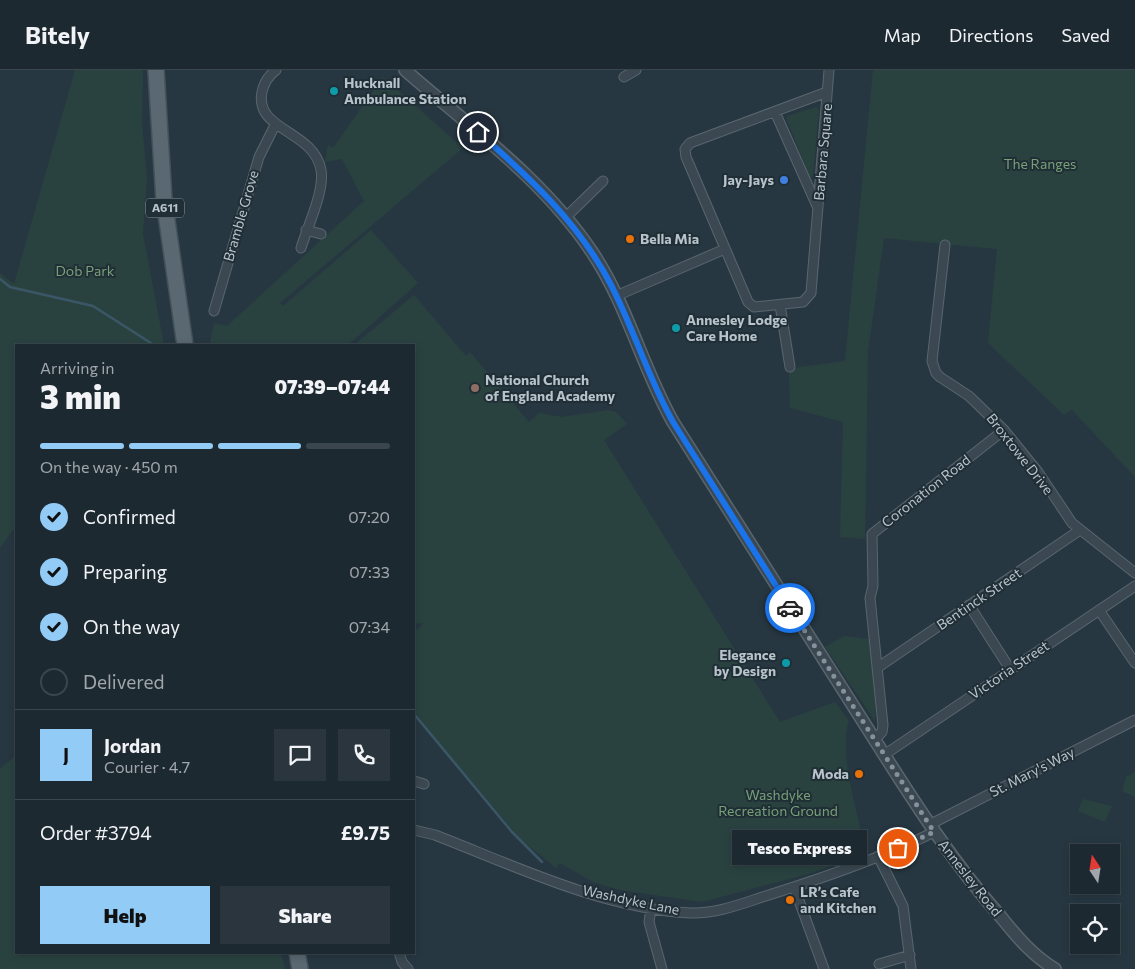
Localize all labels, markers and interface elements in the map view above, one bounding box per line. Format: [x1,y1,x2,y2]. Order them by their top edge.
text: Bitely [25,20,90,49]
text: Map [884,24,921,46]
text: Directions [949,24,1033,46]
text: Saved [1061,24,1110,46]
place label: Hucknall Ambulance Station [344,74,467,107]
marker: Hucknall Ambulance Station [328,85,340,97]
street label: Barbara Square [810,103,835,201]
pin [457,111,499,153]
icon: home [464,118,492,146]
park label: The Ranges [1004,155,1076,172]
street label: Bramble Grove [219,168,262,263]
place label: Jay-Jays [723,171,774,188]
marker: Jay-Jays [778,174,790,186]
road number: A611 [146,198,184,218]
place label: Bella Mia [640,230,699,247]
marker: Bella Mia [624,233,636,245]
park label: Dob Park [56,262,115,279]
place label: Annesley Lodge Care Home [686,311,787,344]
marker: Annesley Lodge Care Home [670,322,682,334]
text: Arriving in [40,358,114,377]
place label: National Church of England Academy [485,371,615,404]
text: 07:39–07:44 [274,375,390,398]
text: 3 min [40,376,121,416]
marker: National Church of England Academy [469,382,481,394]
street label: Broxtowe Drive [983,410,1057,498]
street label: Coronation Road [878,451,974,531]
text: On the way · 450 m [40,457,178,476]
icon: check [40,503,68,531]
text: Confirmed [83,505,176,528]
text: 07:20 [348,507,390,526]
icon: check [40,558,68,586]
text: Preparing [83,560,167,583]
text: 07:33 [349,562,390,581]
street label: Bentinck Street [933,564,1025,633]
courier [765,583,815,633]
icon: car [776,594,804,622]
icon: check [40,613,68,641]
text: On the way [83,615,180,638]
text: 07:34 [349,617,390,636]
street label: Victoria Street [965,636,1052,703]
place label: Elegance by Design [714,646,776,679]
marker: Elegance by Design [780,657,792,669]
text: Delivered [83,670,164,693]
button: chat [274,729,326,781]
button: phone [338,729,390,781]
text: Jordan [104,734,161,757]
text: J [63,743,69,766]
street label: St. Mary's Way [986,743,1077,800]
text: Courier · 4.7 [104,757,190,776]
place label: Moda [812,765,849,782]
marker: Moda [853,768,865,780]
park label: Washdyke Recreation Ground [718,786,838,819]
text: Order #3794 [40,821,152,844]
text: £9.75 [341,821,390,844]
pin [877,827,919,869]
callout: Tesco Express [733,830,868,866]
icon: bag [884,834,912,862]
street label: Annesley Road [935,836,1006,920]
text: Tesco Express [748,838,851,857]
north arrow [1070,844,1120,894]
map controls [1070,844,1120,954]
street label: Washdyke Lane [581,881,681,918]
place label: LR’s Cafe and Kitchen [800,883,876,916]
button: Help [40,886,210,944]
button: Share [220,886,390,944]
marker: LR’s Cafe and Kitchen [784,894,796,906]
button: locate [1070,904,1120,954]

